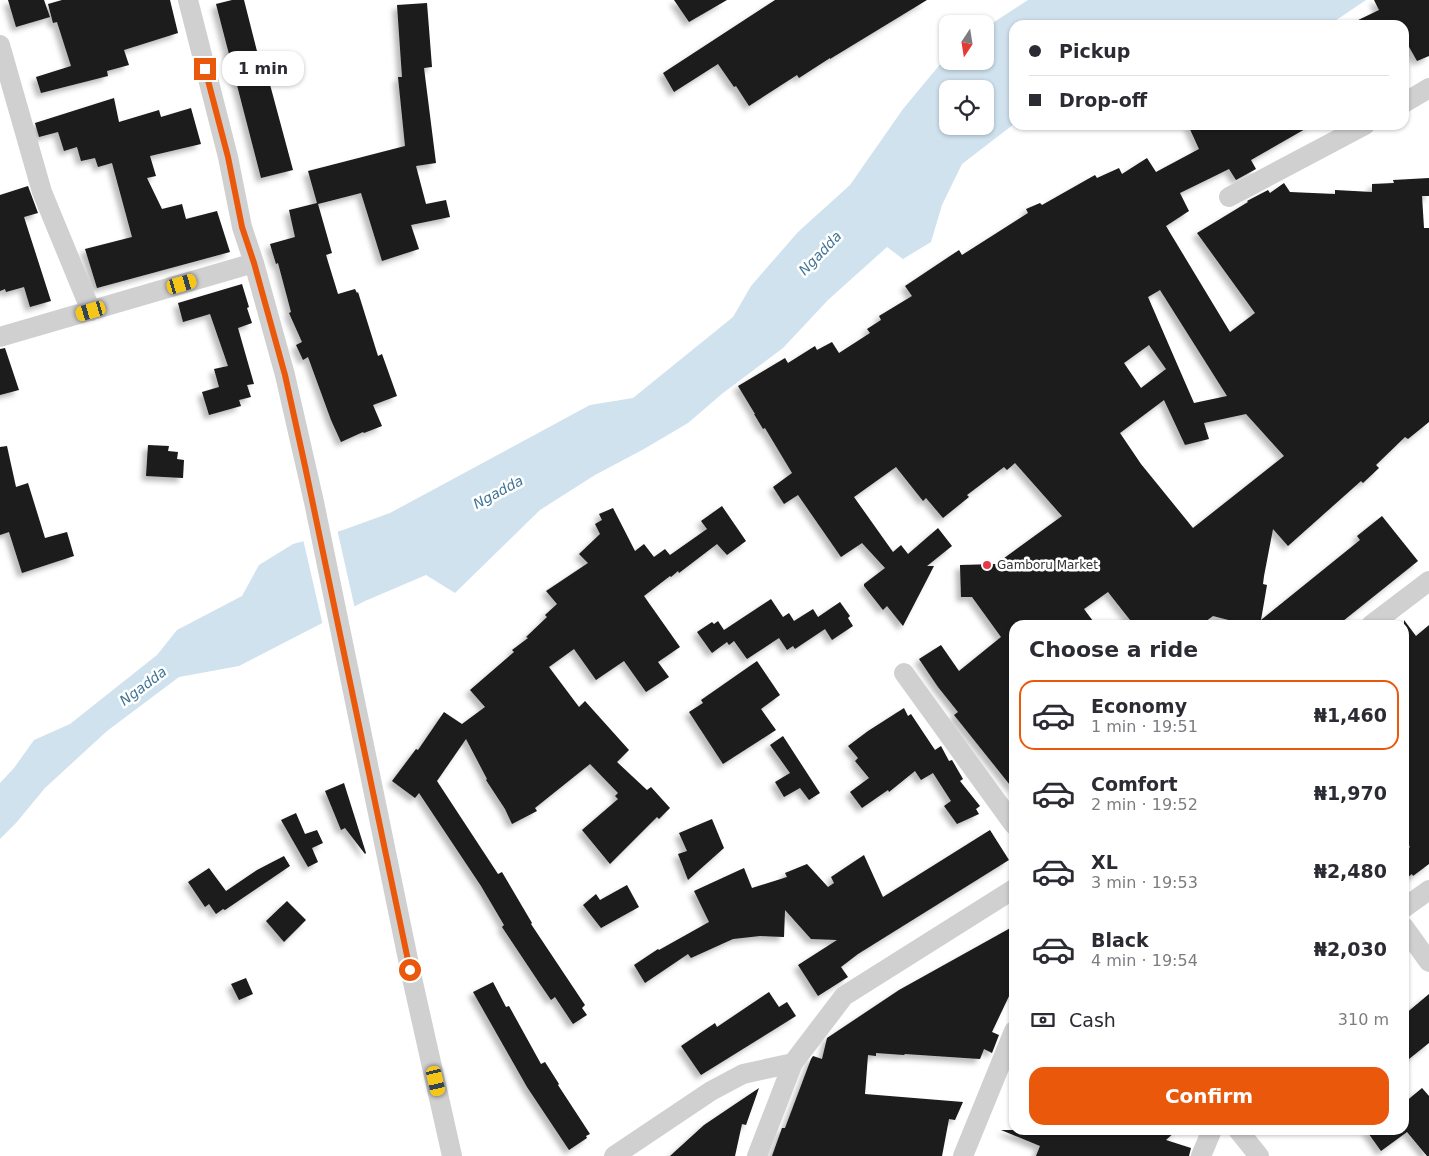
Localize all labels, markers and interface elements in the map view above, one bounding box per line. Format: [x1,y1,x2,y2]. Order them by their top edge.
north arrow [939,15,994,70]
map controls [939,15,994,135]
text: Pickup [1059,40,1130,62]
callout: 1 min [222,52,305,86]
route end [194,58,216,80]
text: 1 min [238,59,288,78]
button: locate [939,80,994,135]
text: Drop-off [1059,89,1147,111]
water label: Ngadda [795,228,845,278]
car [165,273,198,295]
car [74,300,107,322]
water label: Ngadda [470,472,526,512]
place label: Gamboru Market [997,558,1098,572]
marker: Gamboru Market [981,559,993,571]
text: Choose a ride [1029,637,1198,662]
water label: Ngadda [117,663,169,709]
icon: car [1031,693,1076,738]
text: Economy [1091,695,1187,717]
text: ₦1,460 [1314,704,1387,726]
text: 1 min · 19:51 [1091,717,1198,736]
icon: car [1031,771,1076,816]
text: Comfort [1091,773,1178,795]
text: ₦1,970 [1314,782,1387,804]
text: 2 min · 19:52 [1091,795,1198,814]
icon: car [1031,849,1076,894]
text: XL [1091,851,1118,873]
text: ₦2,480 [1314,860,1387,882]
text: 3 min · 19:53 [1091,873,1198,892]
icon: car [1031,927,1076,972]
text: Black [1091,929,1149,951]
text: ₦2,030 [1314,938,1387,960]
text: 4 min · 19:54 [1091,951,1198,970]
route start [399,959,421,981]
icon: cash [1029,1006,1057,1034]
text: Cash [1069,1009,1116,1031]
text: 310 m [1338,1010,1389,1029]
car [425,1065,446,1097]
button: Confirm [1029,1067,1389,1125]

